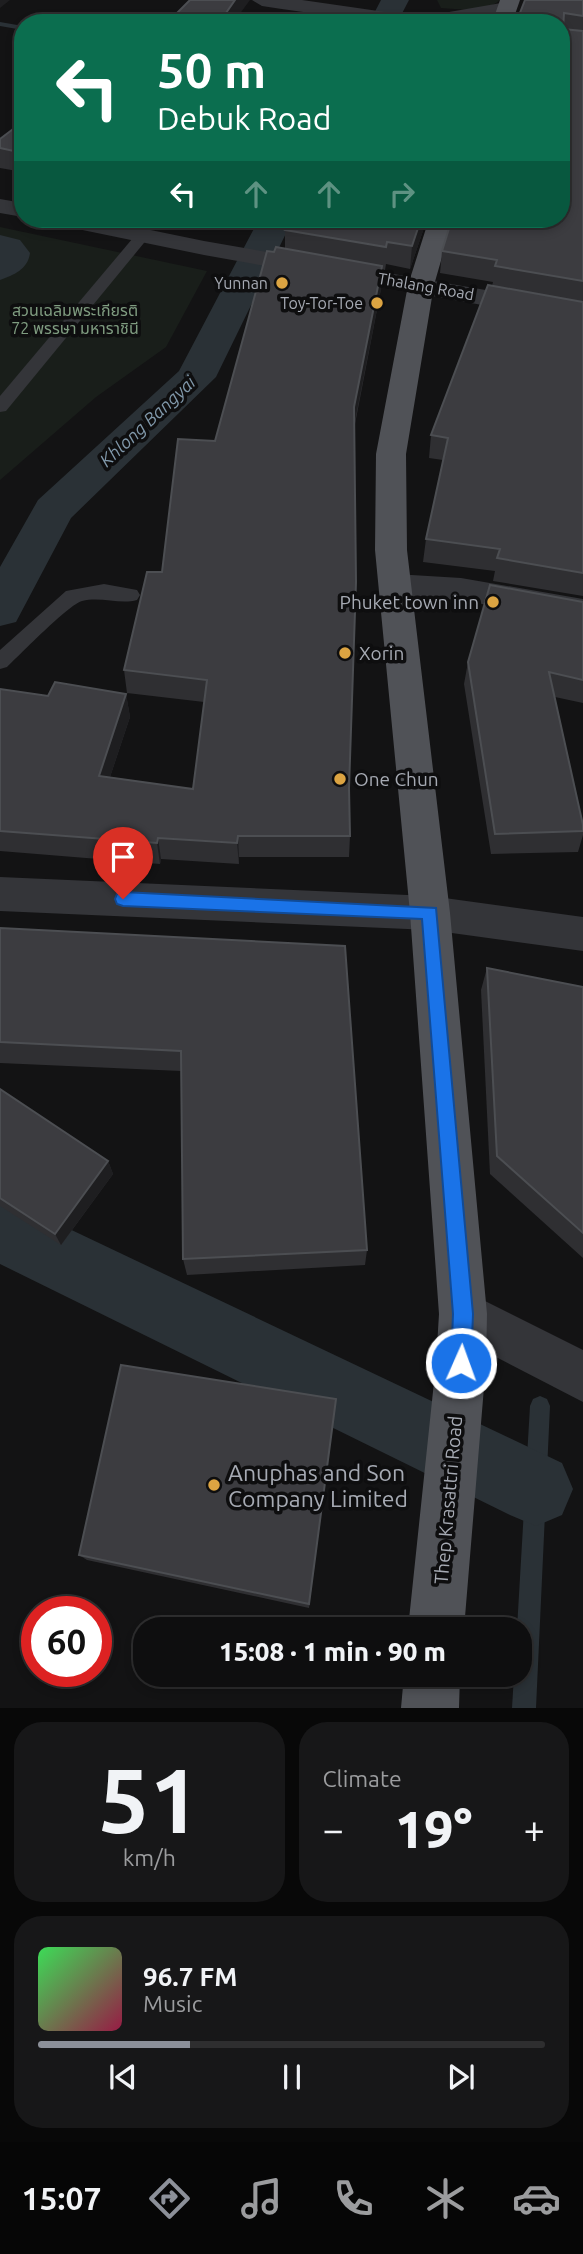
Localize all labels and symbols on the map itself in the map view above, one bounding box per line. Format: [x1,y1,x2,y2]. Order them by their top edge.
street label: Thalang Road [376,269,476,303]
place label: Yunnan [214,274,268,292]
marker: Yunnan [274,275,290,291]
place label: Toy-Tor-Toe [280,294,363,312]
marker: Toy-Tor-Toe [369,295,385,311]
park label: สวนเฉลิมพระเกียรติ 72 พรรษา มหาราชินี [11,301,139,337]
water label: Khlong Bangyai [95,371,199,470]
place label: Phuket town inn [340,591,479,613]
marker: Phuket town inn [485,594,501,610]
place label: Xorin [359,642,404,664]
marker: Xorin [337,645,353,661]
place label: One Chun [354,768,439,790]
marker: One Chun [332,771,348,787]
pin [93,827,153,899]
position arrow [424,1326,498,1400]
street label: Thep Krasattri Road [430,1415,466,1585]
place label: Anuphas and Son Company Limited [228,1460,408,1511]
marker: Anuphas and Son Company Limited [206,1477,222,1493]
speed limit sign: 60 [21,1596,112,1687]

